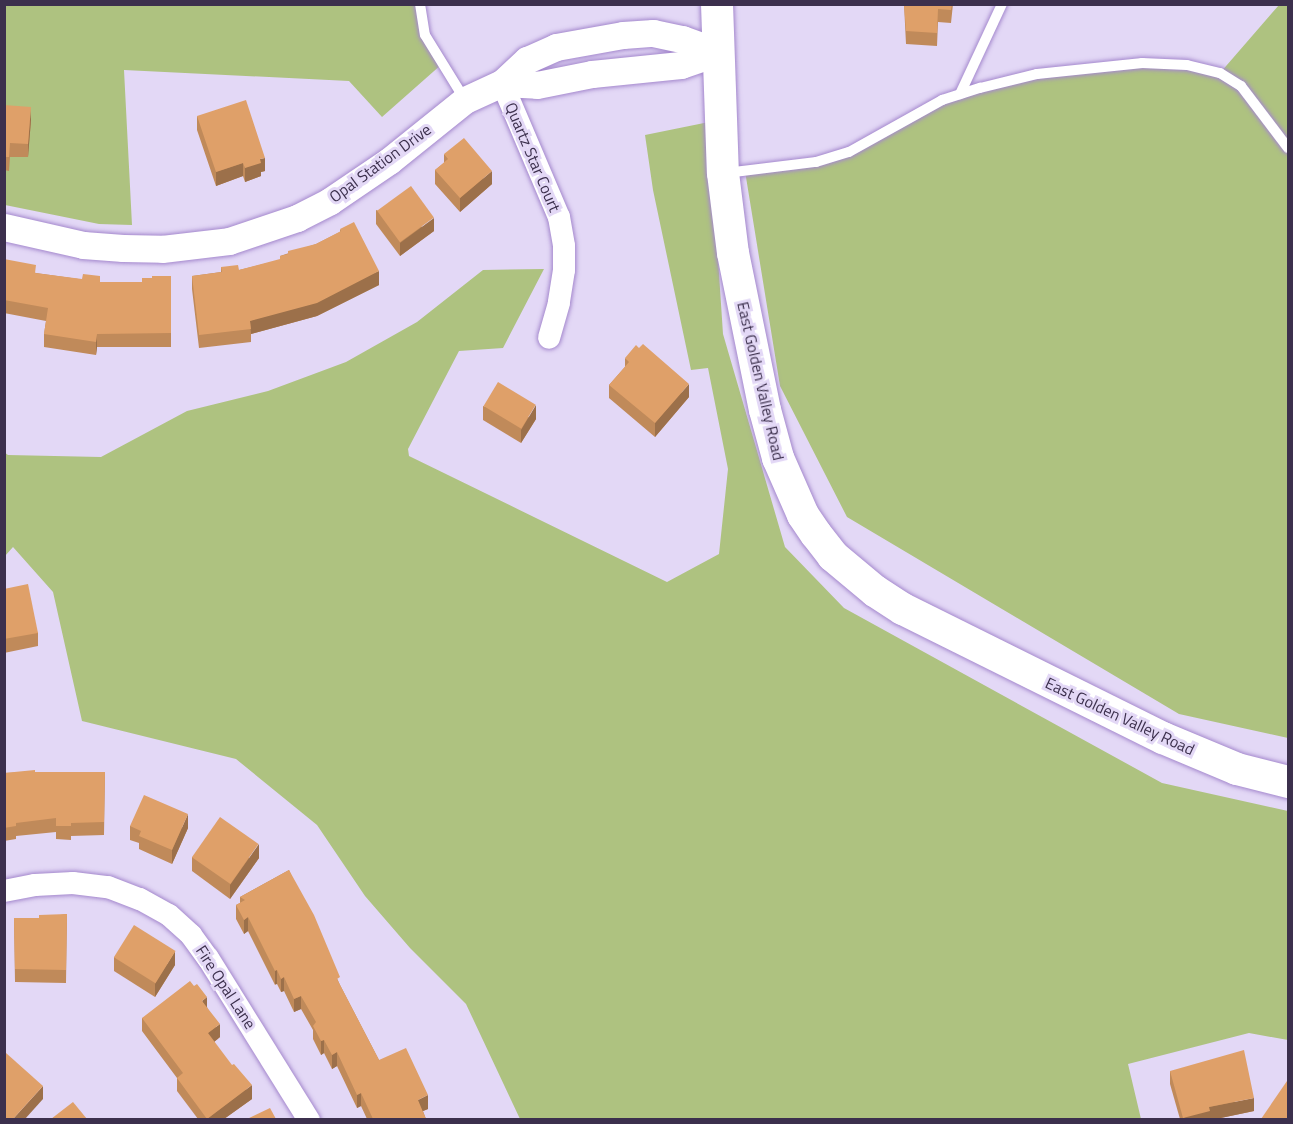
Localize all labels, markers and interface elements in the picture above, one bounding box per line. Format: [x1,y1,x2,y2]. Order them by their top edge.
street label: Quartz Star Court [501,99,565,215]
street label: Opal Station Drive [325,120,435,206]
street label: East Golden Valley Road [733,300,789,462]
street label: East Golden Valley Road [1042,673,1198,759]
street label: Fire Opal Lane [192,942,260,1032]

